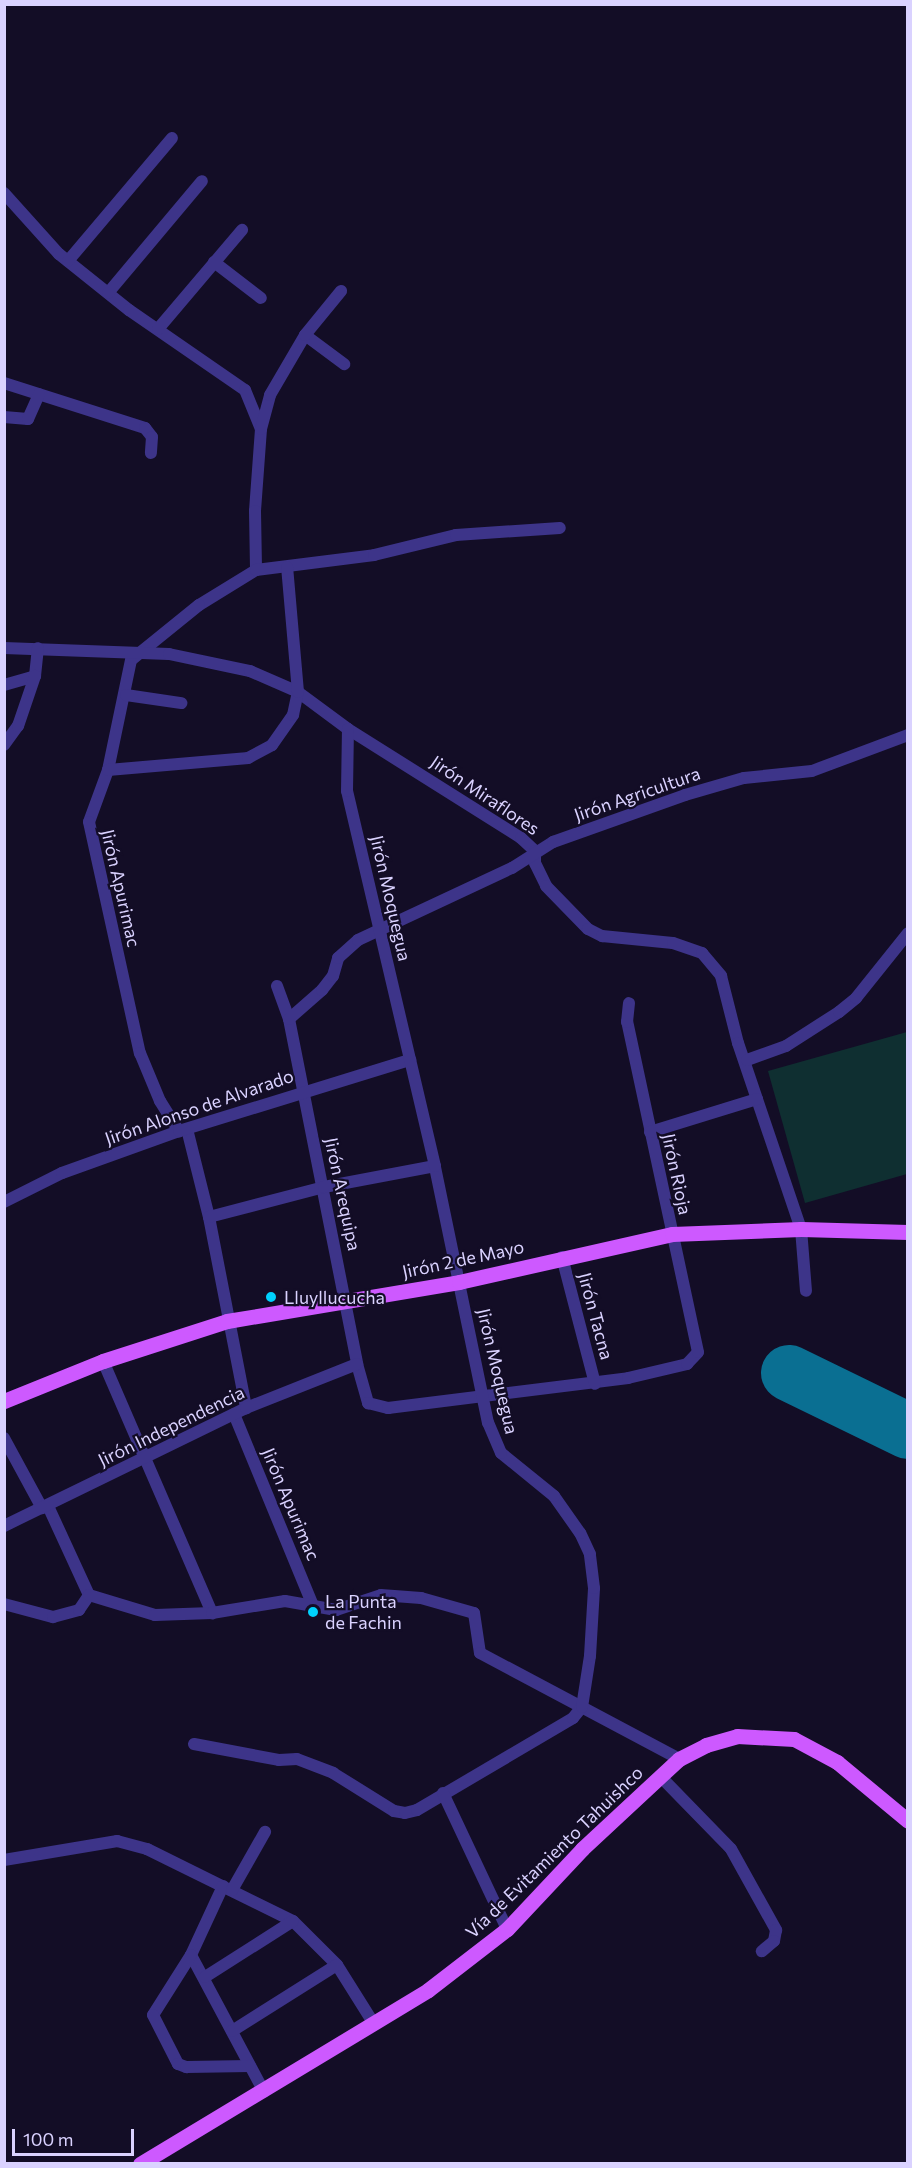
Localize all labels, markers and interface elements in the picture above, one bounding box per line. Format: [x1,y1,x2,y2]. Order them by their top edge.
street label: Jirón Miraflores [427,751,543,839]
street label: Jirón Agricultura [571,762,703,826]
street label: Jirón Apurimac [97,827,145,949]
street label: Jirón Moquegua [366,833,416,963]
street label: Jirón Alonso de Alvarado [102,1065,296,1149]
street label: Jirón Rioja [658,1131,696,1217]
street label: Jirón Arequipa [320,1135,366,1253]
street label: Jirón 2 de Mayo [400,1236,526,1282]
street label: Jirón Tacna [574,1270,618,1362]
place label: Lluyllucucha [284,1286,385,1308]
marker: Lluyllucucha [262,1288,280,1306]
street label: Jirón Moquegua [473,1306,523,1436]
street label: Jirón Independencia [94,1381,248,1471]
street label: Jirón Apurimac [258,1444,324,1564]
place label: La Punta de Fachin [325,1591,402,1634]
marker: La Punta de Fachin [306,1605,320,1619]
street label: Vía de Evitamiento Tahuishco [461,1762,647,1942]
scale bar [15,2117,136,2155]
text: 100 m [23,2128,73,2150]

